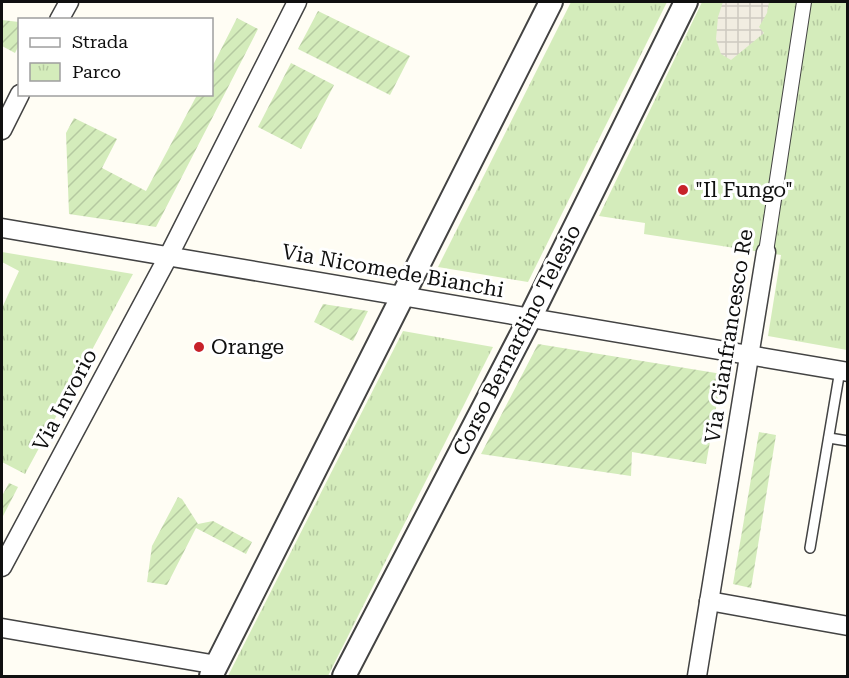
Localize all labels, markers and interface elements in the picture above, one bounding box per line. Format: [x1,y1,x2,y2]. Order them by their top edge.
legend [18,18,213,96]
text: Strada [72,31,128,52]
text: Parco [72,61,121,82]
place label: "Il Fungo" [695,178,793,202]
marker: "Il Fungo" [676,183,690,197]
street label: Corso Bernardino Telesio [448,221,586,459]
street label: Via Gianfrancesco Re [700,227,758,445]
street label: Via Nicomede Bianchi [280,240,506,302]
place label: Orange [211,335,284,359]
marker: Orange [192,340,206,354]
street label: Via Invorio [28,345,102,455]

